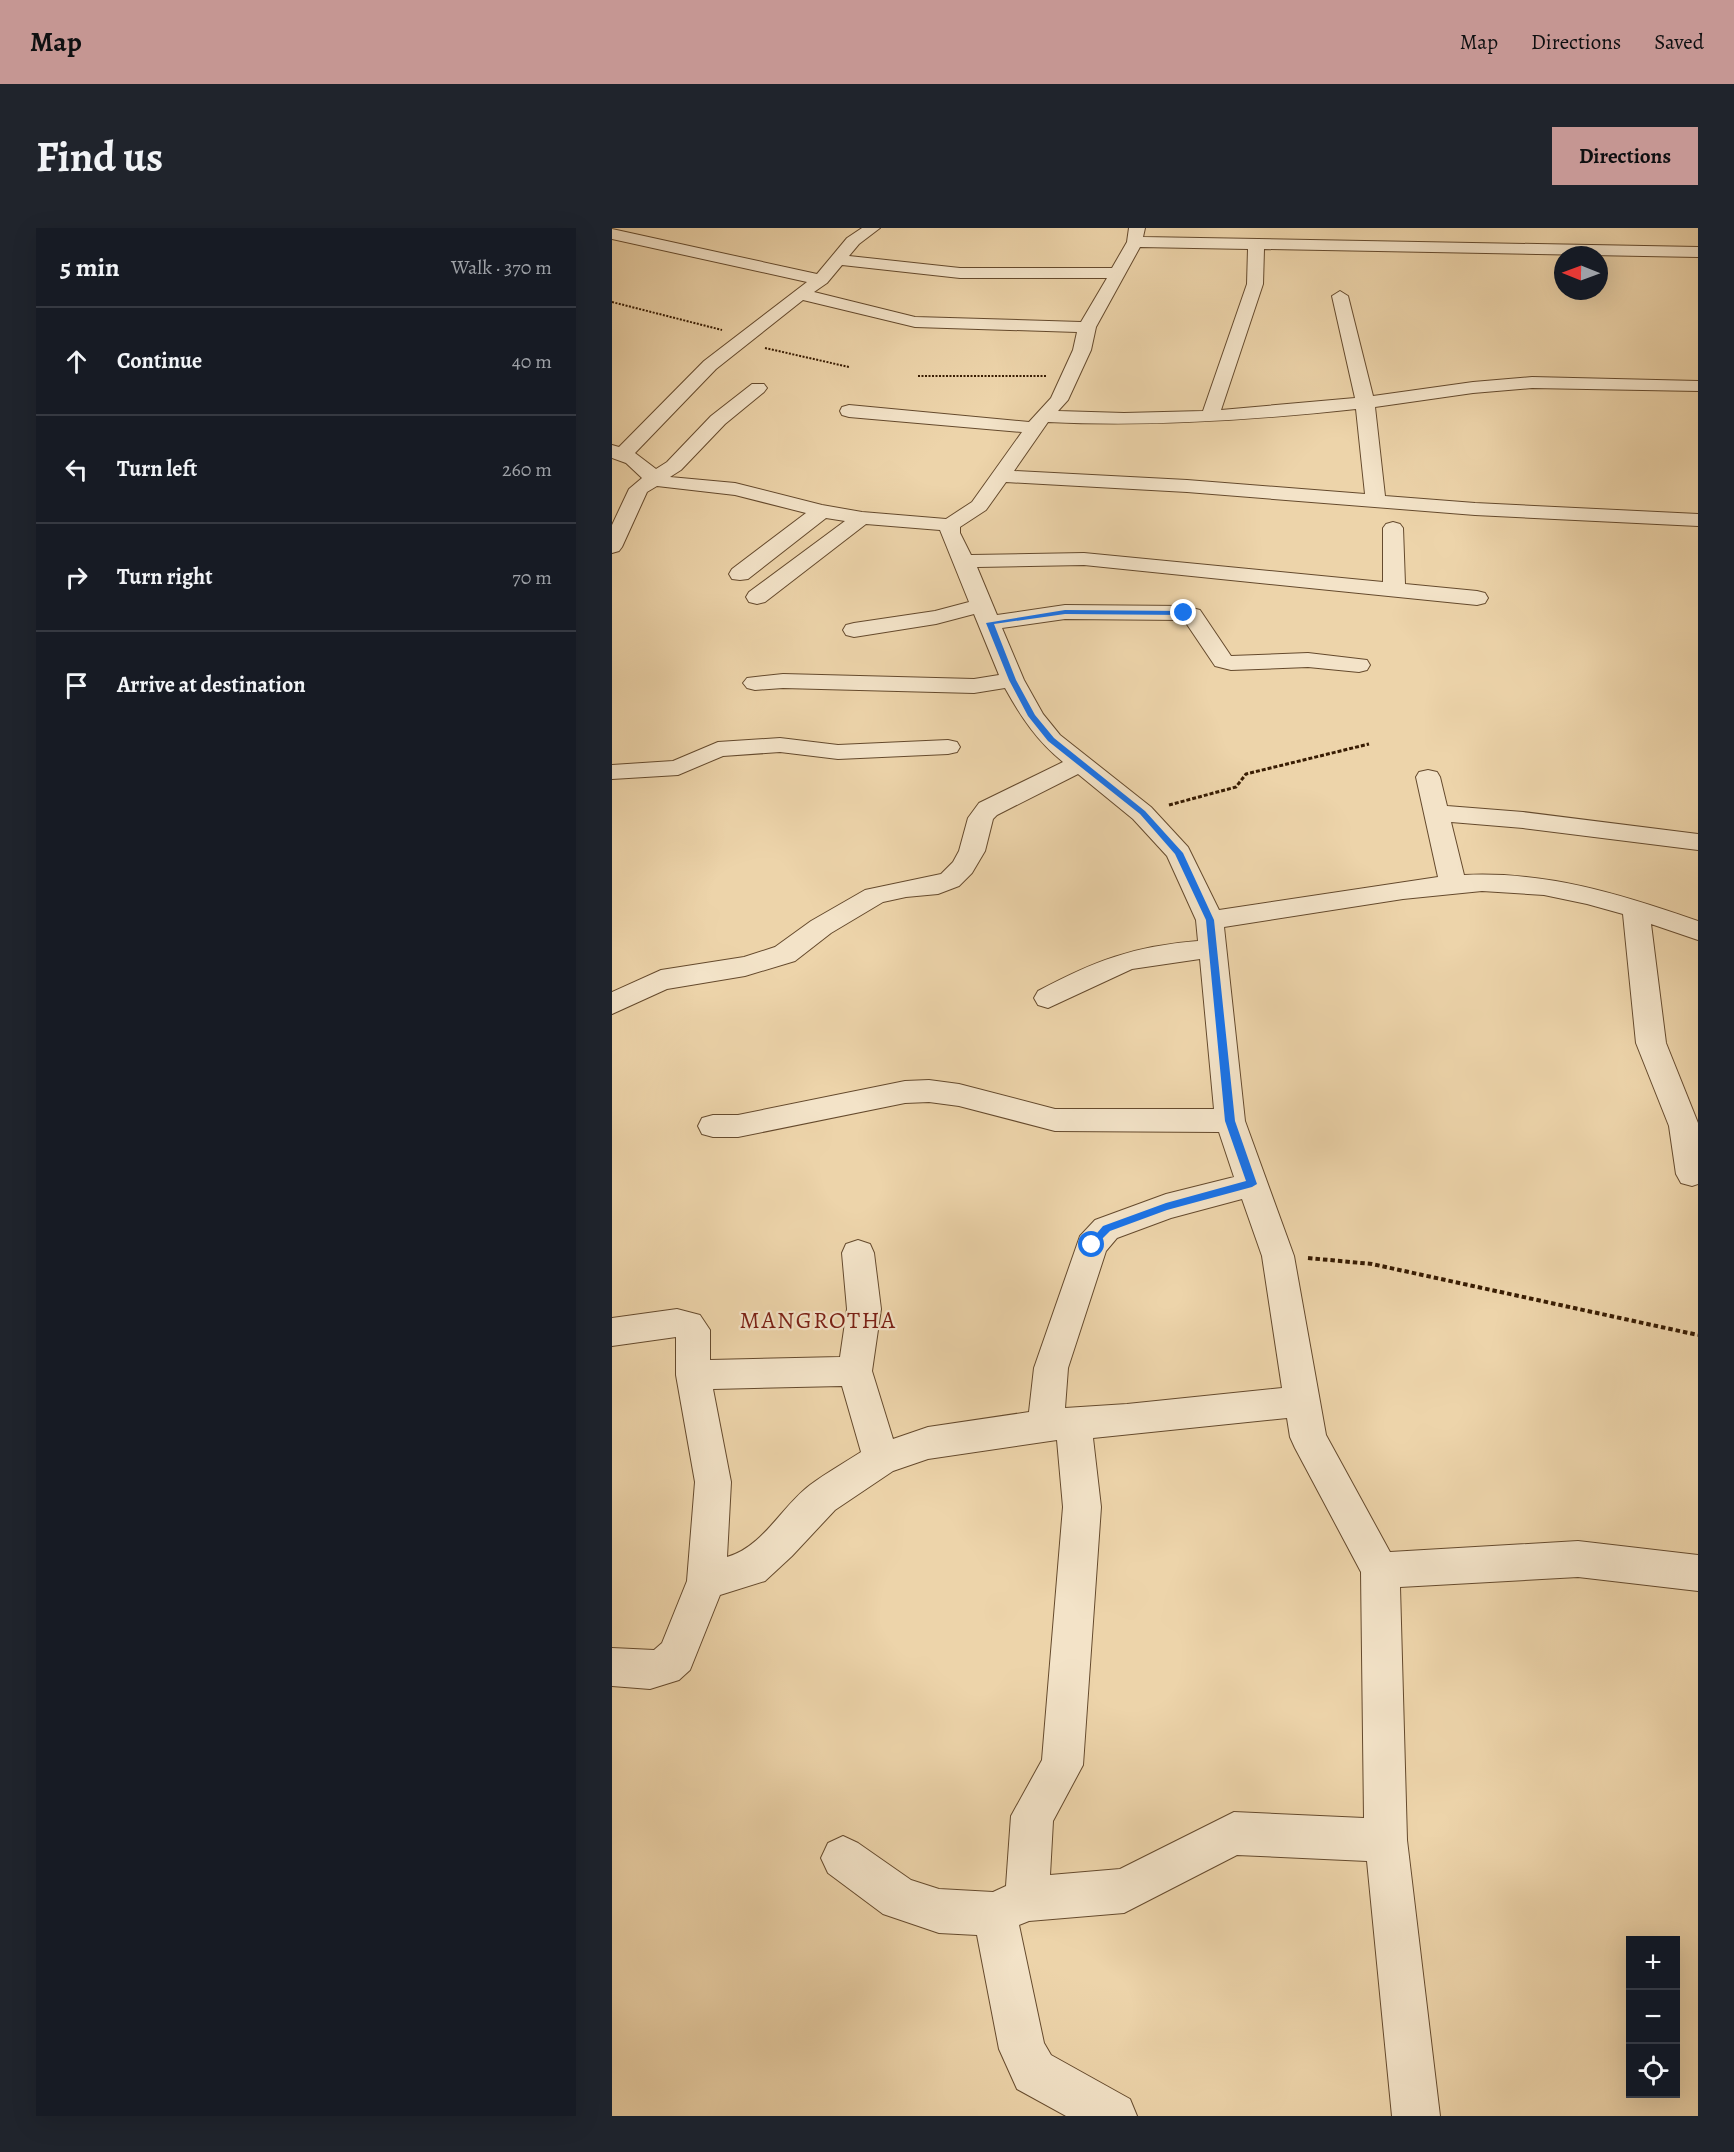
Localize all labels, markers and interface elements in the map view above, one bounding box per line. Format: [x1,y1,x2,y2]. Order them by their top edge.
text: Map [30,23,82,61]
text: Map [1460,28,1498,56]
text: Directions [1531,28,1621,56]
text: Saved [1654,28,1704,56]
button: Directions [1552,127,1698,185]
text: Find us [36,128,163,185]
north arrow [1554,246,1608,300]
text: 5 min [60,250,120,285]
text: Walk · 370 m [451,254,552,281]
icon: ahead [60,345,93,378]
text: Continue [117,346,202,376]
text: 40 m [512,348,552,375]
icon: left [60,453,93,486]
text: Turn left [117,454,197,484]
text: 260 m [502,456,552,483]
icon: right [60,561,93,594]
text: Turn right [117,562,213,592]
text: 70 m [512,564,552,591]
route end [1170,599,1196,625]
icon: arrive [60,669,93,702]
text: Arrive at destination [117,670,306,700]
route start [1078,1231,1104,1257]
district label: MANGROTHA [740,1304,896,1336]
map controls [1626,1936,1680,2098]
button: + [1626,1936,1680,1990]
button: − [1626,1990,1680,2044]
button: locate [1626,2044,1680,2098]

